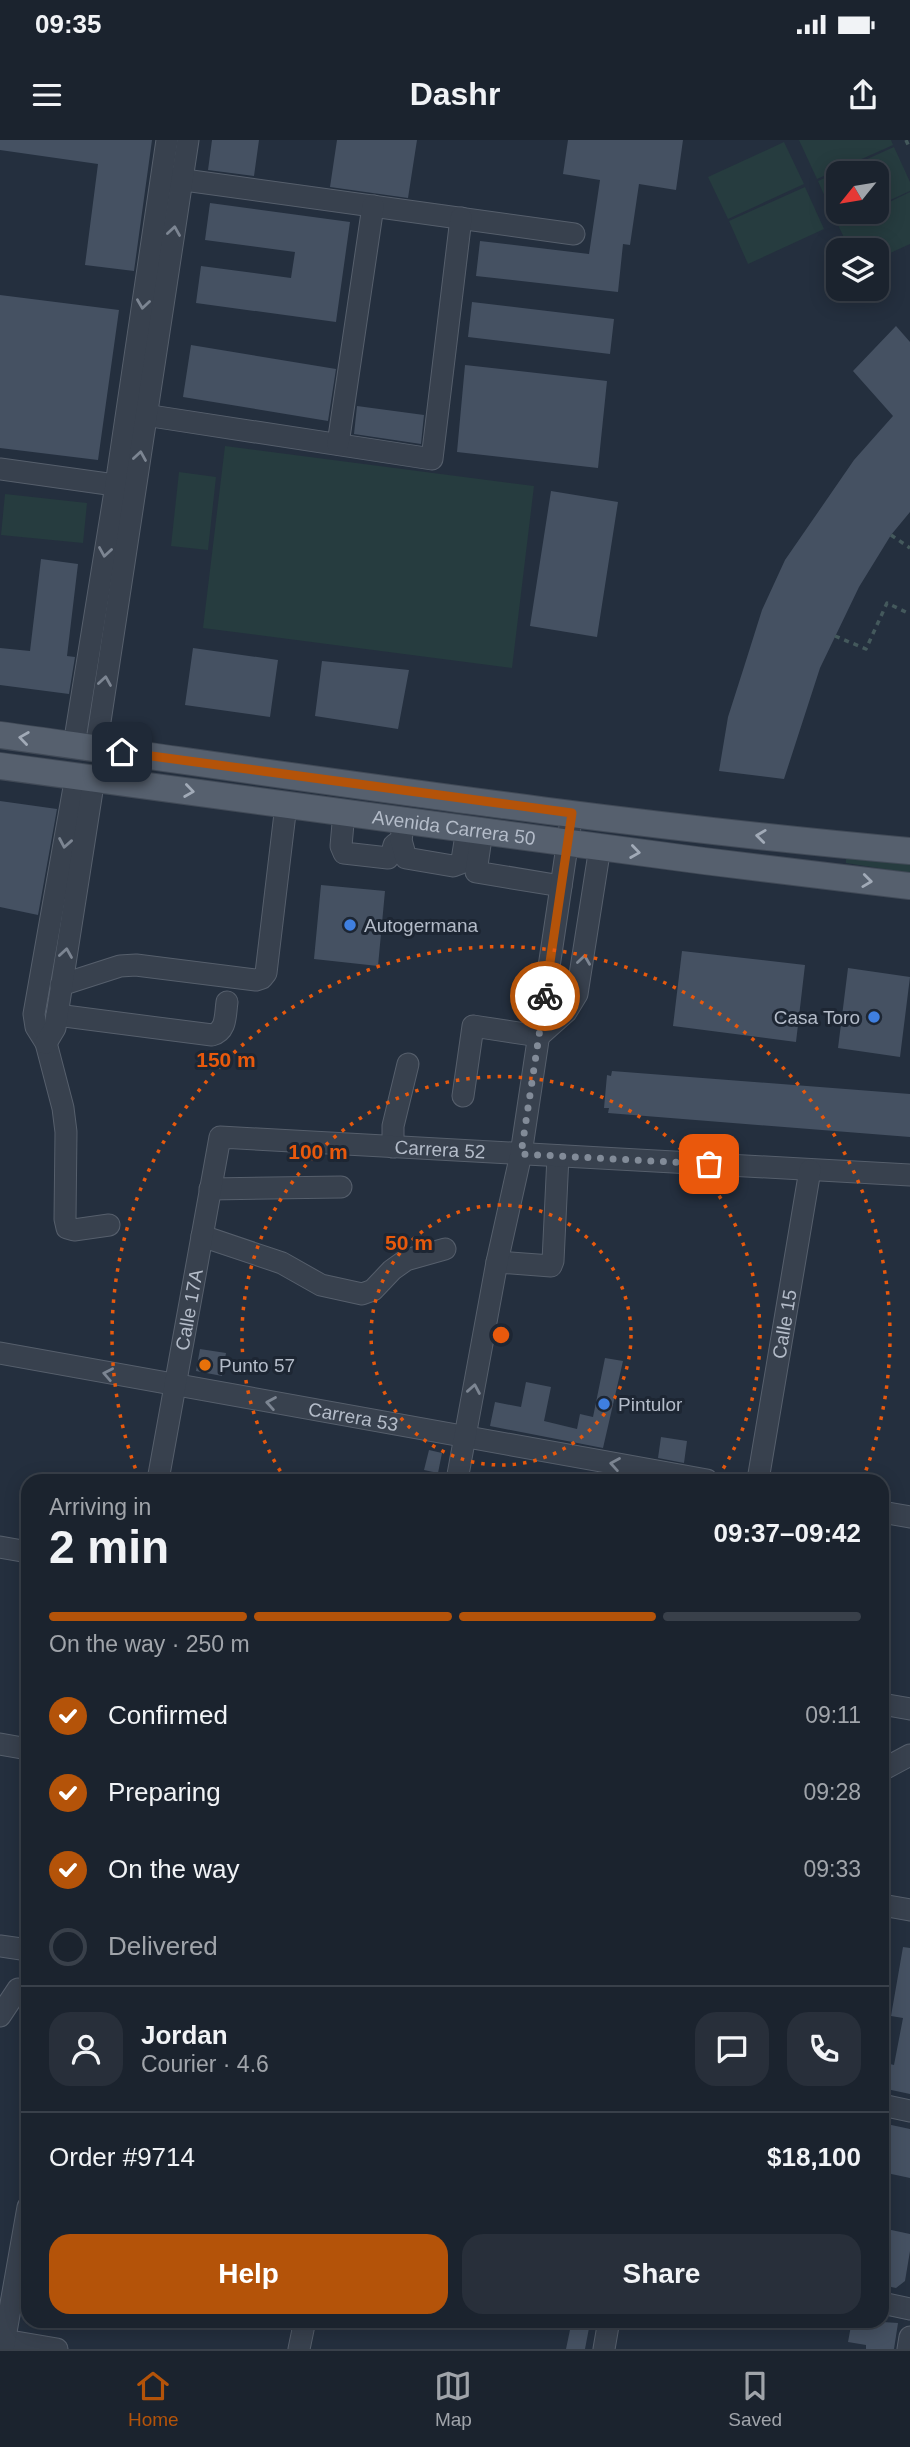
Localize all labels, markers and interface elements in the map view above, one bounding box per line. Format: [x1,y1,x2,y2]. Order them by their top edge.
text: 09:35 [35,9,102,39]
icon: menu [28,76,66,114]
text: Dashr [410,76,500,112]
icon: share [844,76,882,114]
north arrow [826,161,889,224]
map controls [826,161,889,301]
one-way arrow [166,225,181,237]
button: layers [826,238,889,301]
one-way arrow [135,299,150,310]
one-way arrow [132,450,147,462]
one-way arrow [98,547,113,558]
one-way arrow [97,675,112,687]
pin [92,722,152,782]
one-way arrow [18,731,29,746]
icon: home [103,733,141,771]
one-way arrow [183,784,195,799]
street label: Avenida Carrera 50 [371,806,537,849]
one-way arrow [755,828,767,843]
one-way arrow [58,837,73,849]
one-way arrow [629,844,641,859]
one-way arrow [861,874,873,889]
place label: Autogermana [364,915,479,936]
marker: Autogermana [342,917,358,933]
one-way arrow [58,948,73,959]
one-way arrow [576,954,591,965]
courier [510,961,580,1031]
icon: bike [526,977,564,1015]
place label: Casa Toro [774,1007,860,1028]
marker: Casa Toro [866,1009,882,1025]
text: 150 m [196,1048,256,1071]
pin [679,1134,739,1194]
street label: Carrera 52 [394,1136,486,1162]
text: 100 m [288,1140,348,1163]
icon: bag [690,1145,728,1183]
text: 50 m [385,1231,433,1254]
street label: Calle 17A [171,1267,206,1352]
street label: Calle 15 [768,1288,800,1360]
centre of rings [489,1323,513,1347]
place label: Punto 57 [219,1355,295,1376]
marker: Punto 57 [197,1357,213,1373]
one-way arrow [102,1367,114,1382]
one-way arrow [465,1383,480,1395]
place label: Pintulor [618,1394,683,1415]
one-way arrow [265,1396,277,1411]
marker: Pintulor [596,1396,612,1412]
street label: Carrera 53 [307,1398,400,1435]
one-way arrow [609,1457,621,1472]
text: Arriving in [49,1494,151,1520]
text: 09:37–09:42 [714,1518,861,1548]
text: 2 min [49,1521,169,1573]
text: On the way · 250 m [49,1631,250,1657]
icon: check [49,1697,87,1735]
text: Confirmed [108,1700,228,1730]
text: 09:11 [805,1702,861,1728]
icon: check [49,1774,87,1812]
text: Preparing [108,1777,221,1807]
text: 09:28 [803,1779,861,1805]
icon: check [49,1851,87,1889]
text: On the way [108,1854,240,1884]
text: 09:33 [803,1856,861,1882]
text: Delivered [108,1931,218,1961]
button: person [49,2012,123,2086]
button: chat [695,2012,769,2086]
button: phone [787,2012,861,2086]
text: Jordan [141,2020,228,2050]
text: Courier · 4.6 [141,2051,269,2077]
text: Order #9714 [49,2142,195,2172]
text: $18,100 [767,2142,861,2172]
button: Help [49,2234,448,2314]
button: Share [462,2234,861,2314]
tab: Home [128,2367,179,2431]
tab: Map [434,2367,472,2431]
tab: Saved [728,2367,782,2431]

